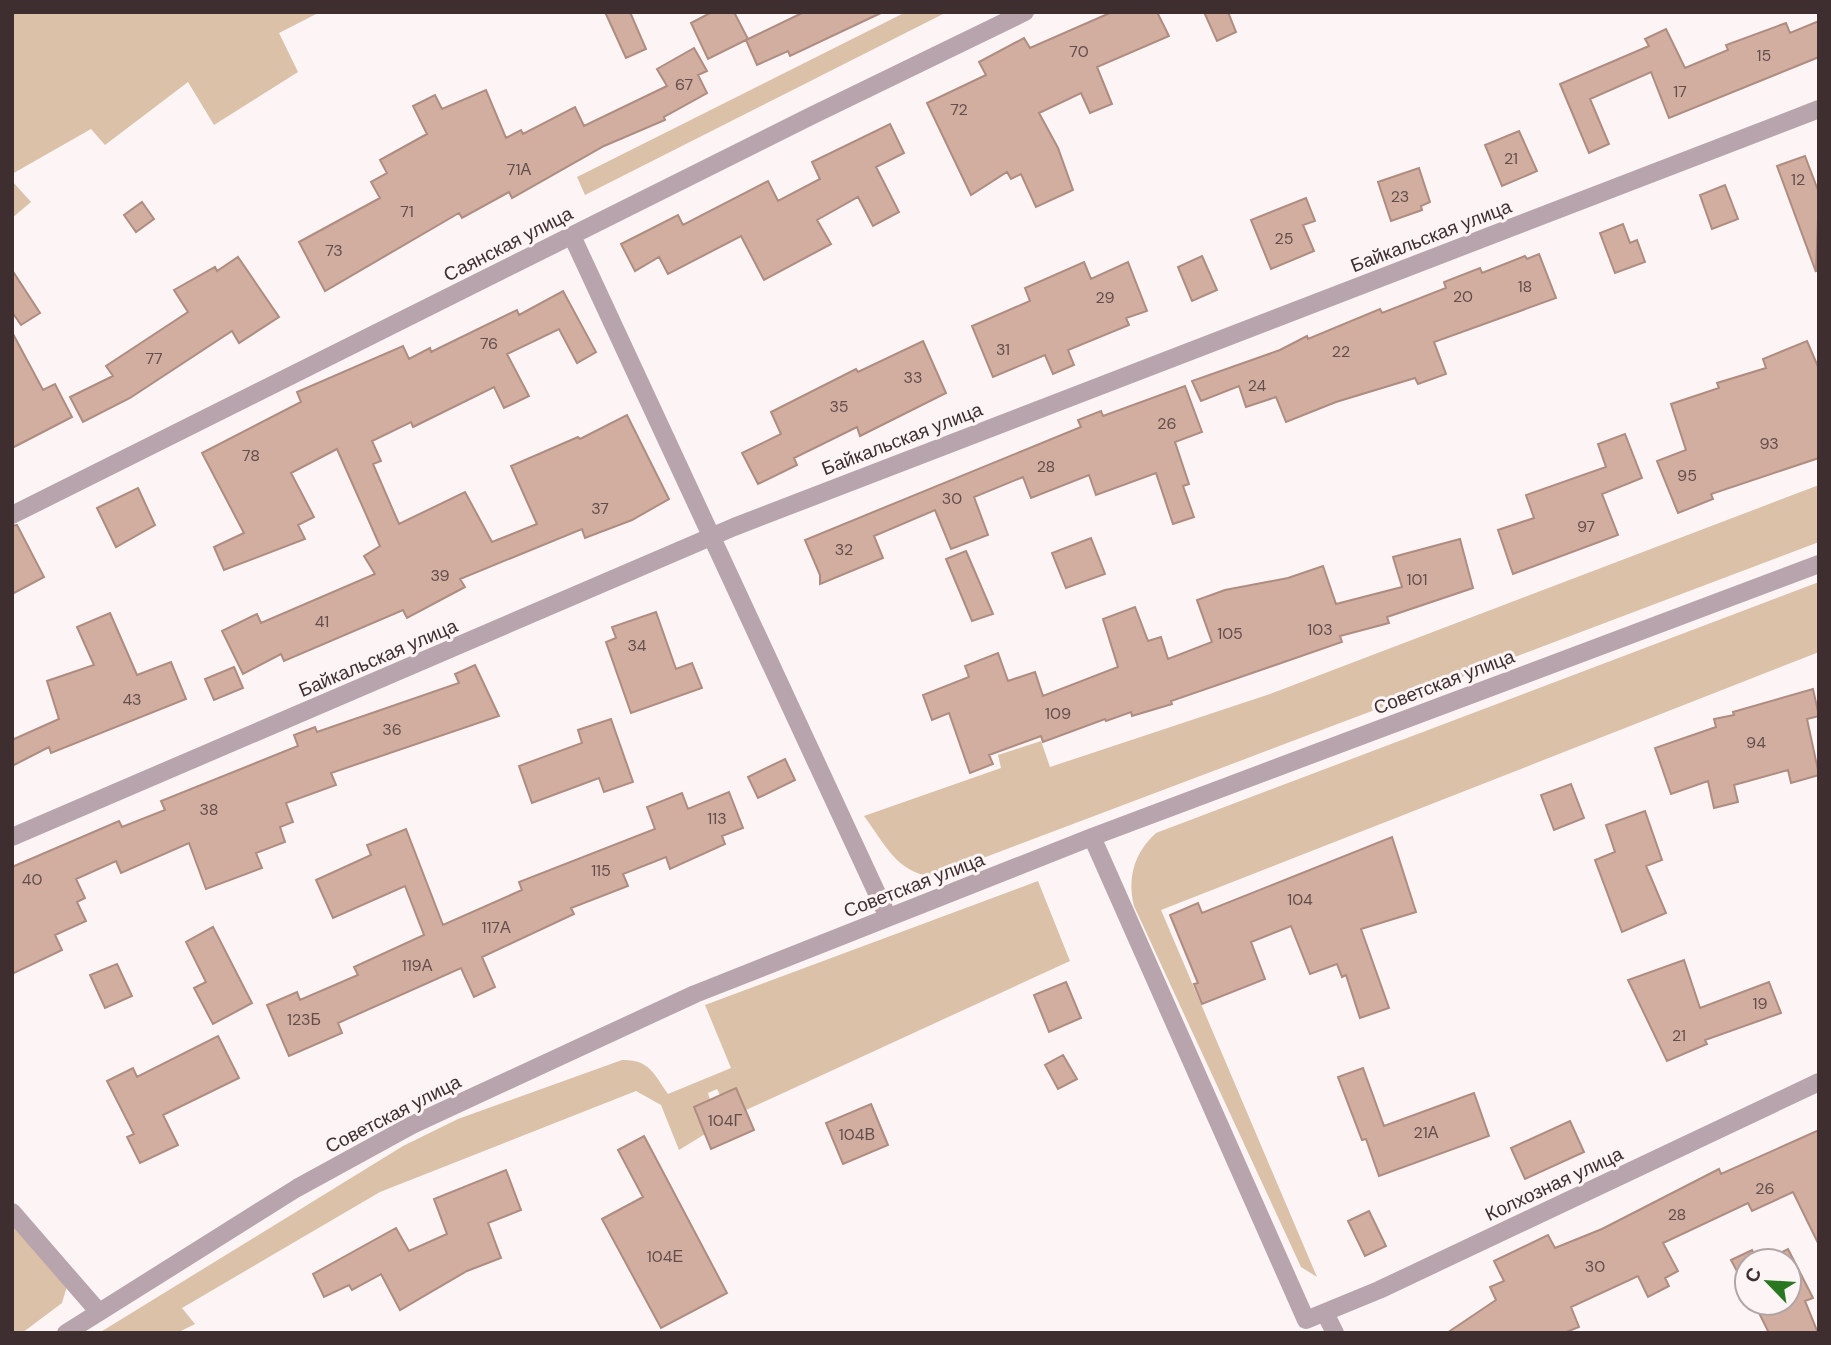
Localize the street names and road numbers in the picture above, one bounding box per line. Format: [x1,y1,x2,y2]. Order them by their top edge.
street label: Байкальская улица [1347,194,1515,278]
street label: Саянская улица [439,201,577,287]
street label: Байкальская улица [818,397,986,481]
street label: Байкальская улица [295,613,462,703]
street label: Советская улица [1370,643,1518,720]
street label: Советская улица [840,846,988,923]
street label: Советская улица [321,1069,465,1159]
street label: Колхозная улица [1481,1141,1627,1227]

